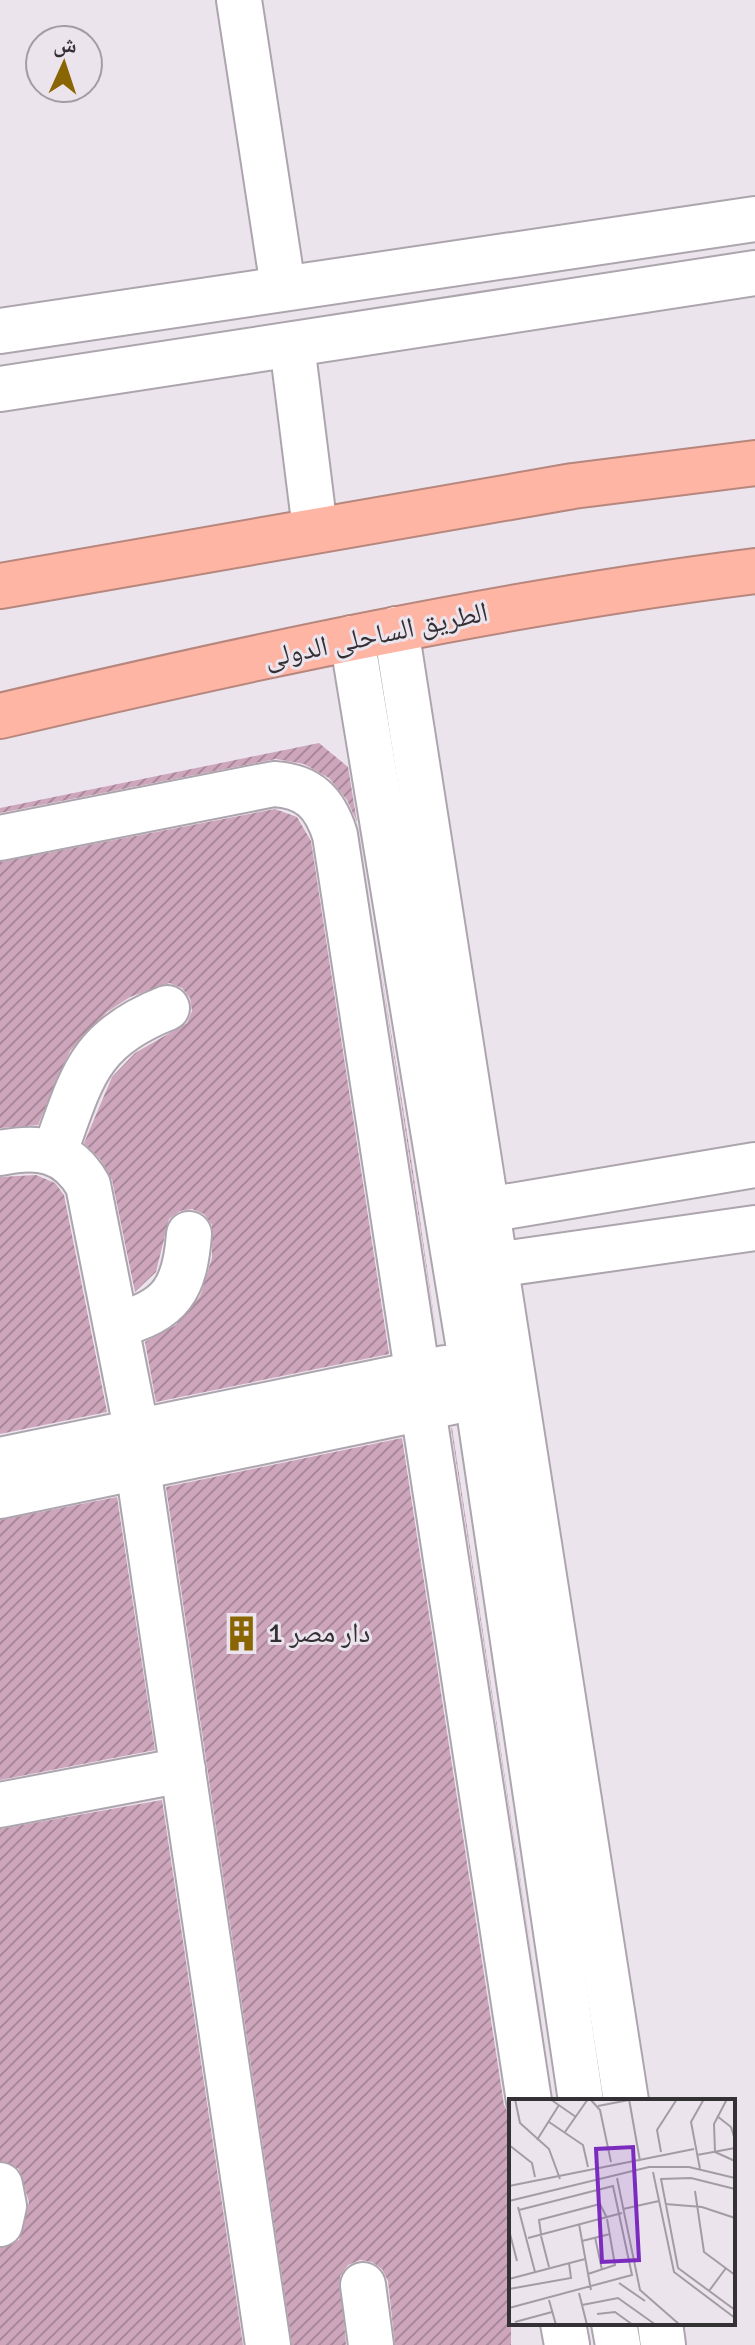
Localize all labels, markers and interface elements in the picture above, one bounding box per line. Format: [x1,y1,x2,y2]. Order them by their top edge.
north arrow [24,24,104,104]
text: ش [53,30,77,59]
street label: الطريق الساحلى الدولى [261,595,491,675]
building icon: دار مصر 1 [223,1614,261,1652]
place label: دار مصر 1 [268,1616,370,1650]
inset map [509,2099,735,2325]

